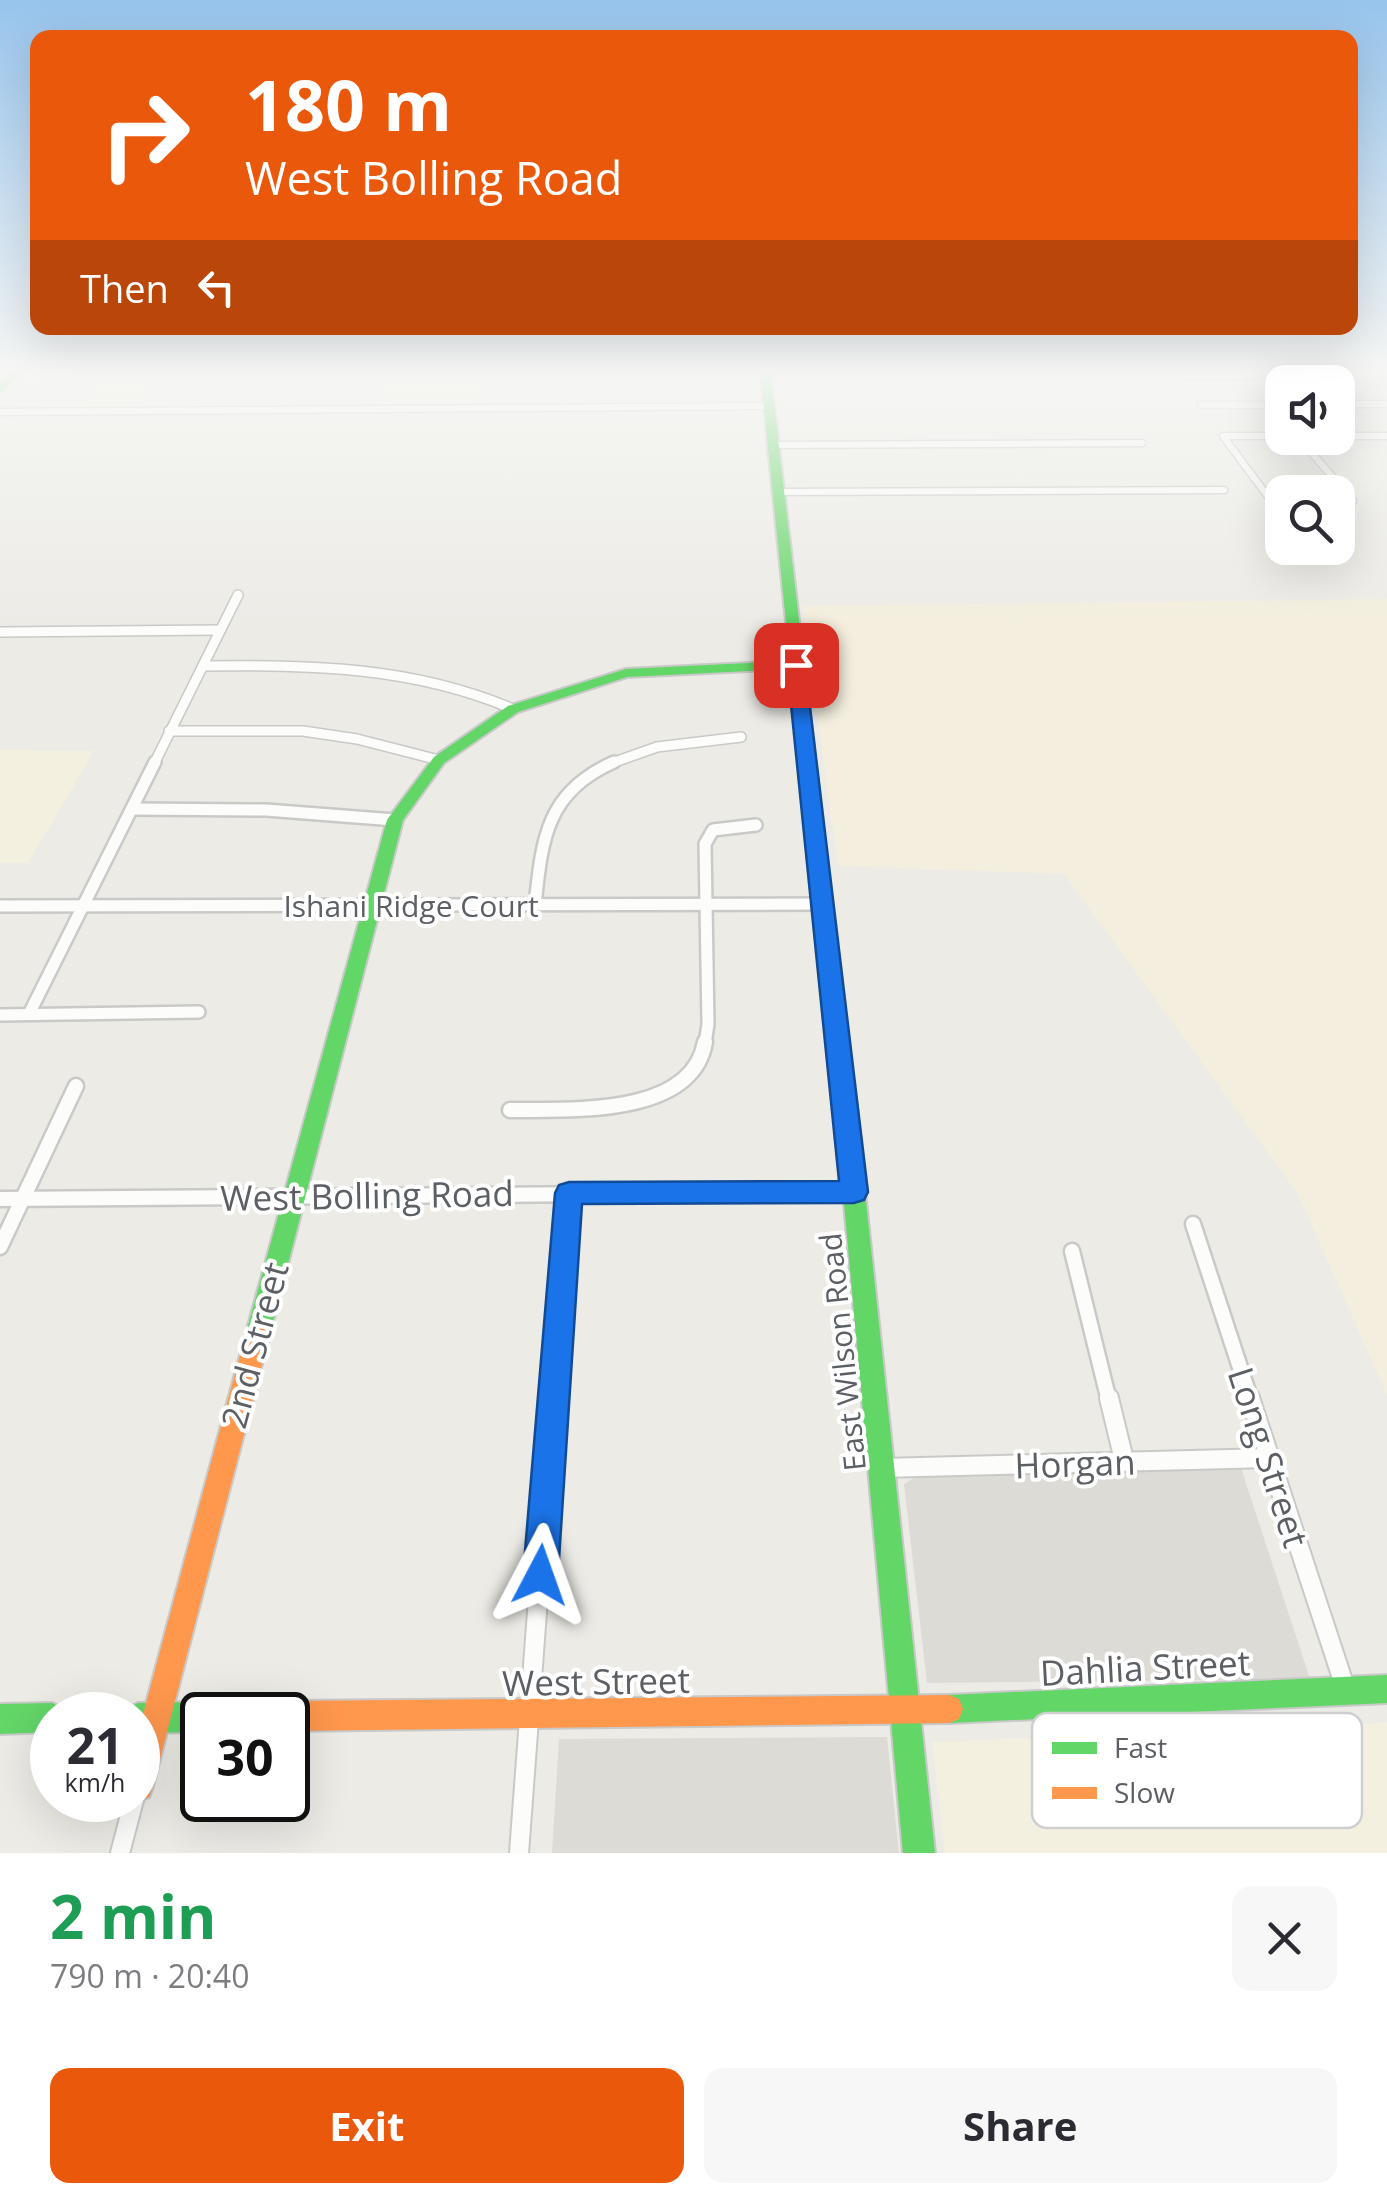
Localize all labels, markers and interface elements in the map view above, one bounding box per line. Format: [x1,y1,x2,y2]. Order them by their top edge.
text: 180 m [245,56,452,152]
icon: right [80,70,210,200]
text: West Bolling Road [245,147,622,208]
icon: left [189,260,244,315]
text: Then [80,262,169,314]
map controls [1265,365,1355,565]
button: sound [1265,365,1355,455]
button: search [1265,475,1355,565]
pin [754,623,839,708]
icon: arrive [769,638,824,693]
street label: Ishani Ridge Court [283,885,539,926]
street label: West Bolling Road [220,1169,514,1221]
street label: East Wilson Road [809,1231,875,1473]
street label: 2nd Street [209,1257,299,1433]
street label: Long Street [1218,1361,1320,1553]
street label: Horgan [1014,1437,1136,1489]
position arrow [488,1523,592,1627]
street label: Dahlia Street [1039,1638,1251,1696]
street label: West Street [502,1656,690,1706]
speed limit sign: 30 [180,1692,310,1822]
text: 21 [66,1711,124,1779]
legend [1032,1713,1362,1828]
text: Fast [1114,1728,1167,1766]
text: km/h [65,1765,125,1799]
text: Slow [1114,1773,1175,1811]
text: 2 min [50,1875,217,1957]
button: close [1232,1886,1337,1991]
text: 790 m · 20:40 [50,1954,249,1997]
button: Exit [50,2068,684,2183]
button: Share [704,2068,1337,2183]

